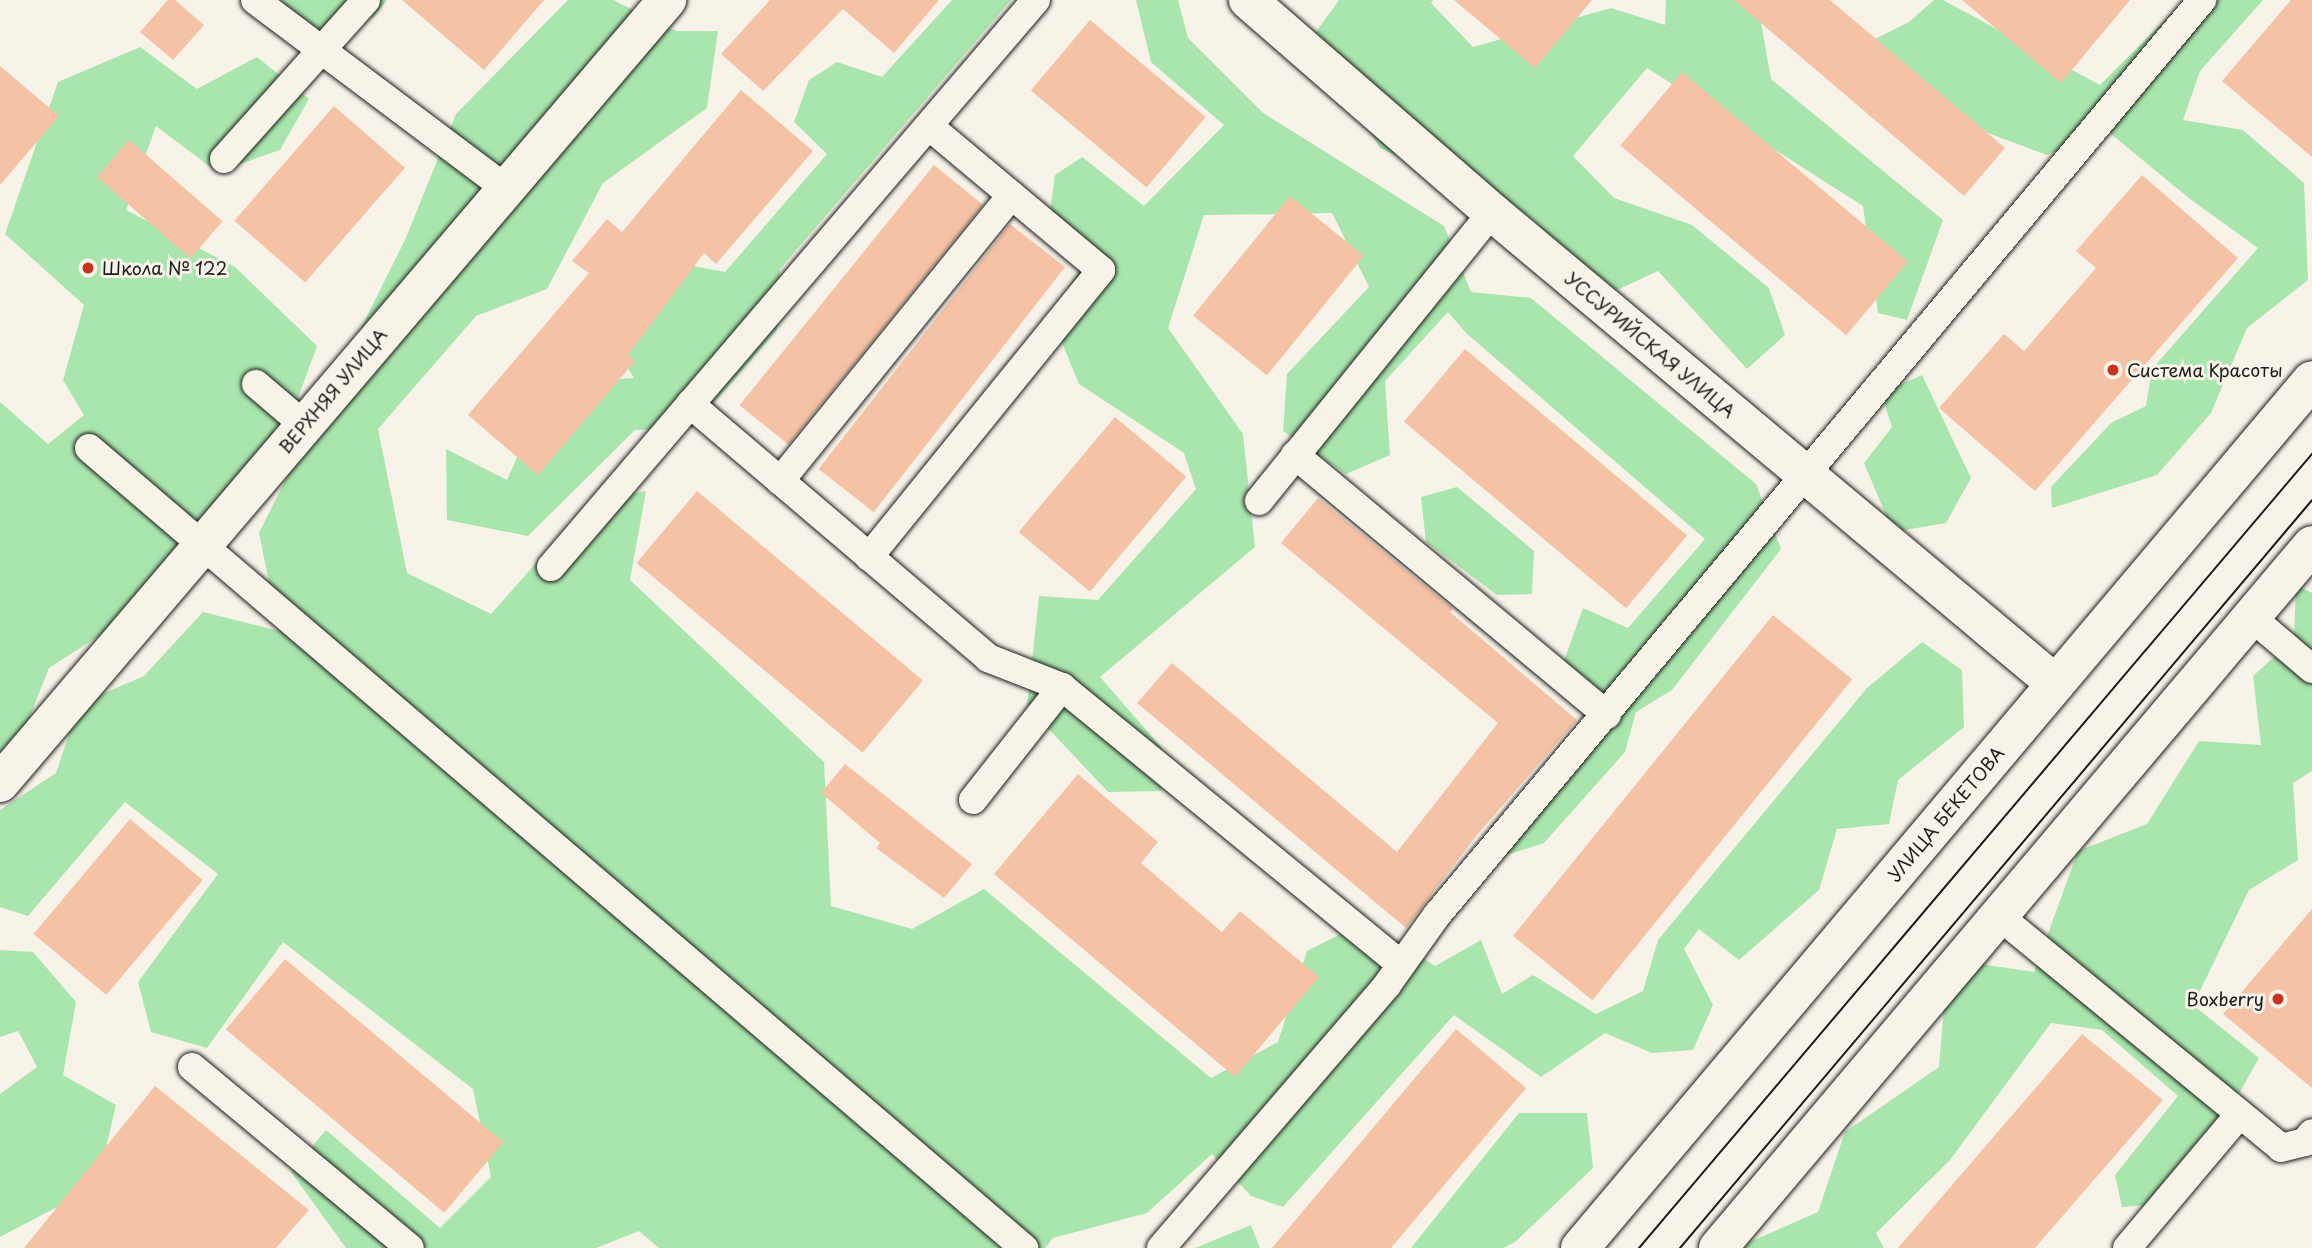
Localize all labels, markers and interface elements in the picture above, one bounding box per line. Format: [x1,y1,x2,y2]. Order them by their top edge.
place label: Школа № 122 [102,257,229,279]
marker: Школа № 122 [80,260,96,276]
street label: УССУРИЙСКАЯ УЛИЦА [1561,268,1739,422]
street label: ВЕРХНЯЯ УЛИЦА [274,324,392,458]
place label: Система Красоты [2127,359,2284,381]
marker: Система Красоты [2105,362,2121,378]
street label: УЛИЦА БЕКЕТОВА [1883,742,2009,886]
place label: Boxberry [2186,988,2264,1010]
marker: Boxberry [2270,991,2286,1007]

